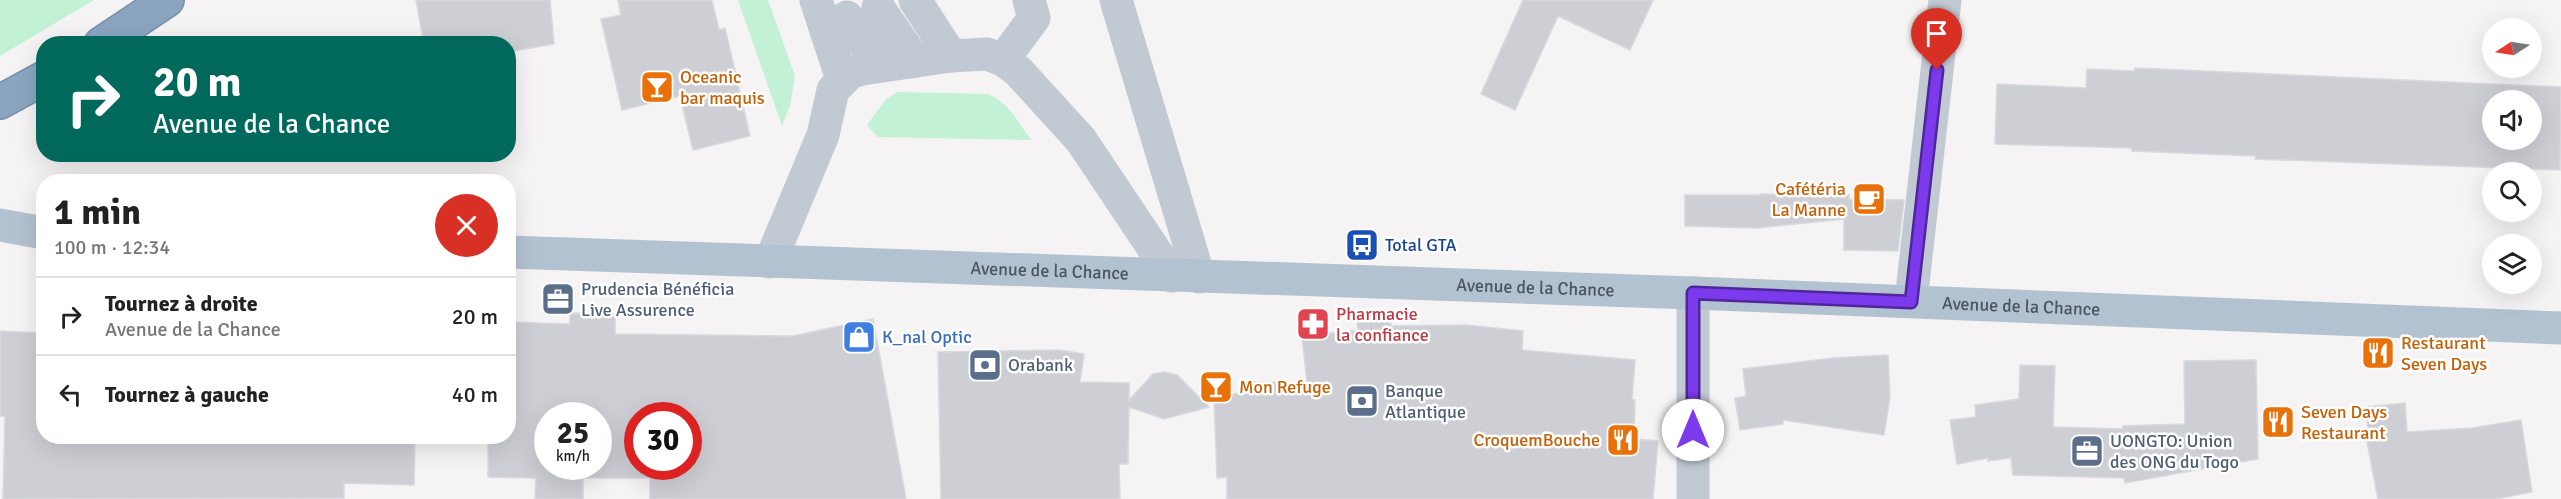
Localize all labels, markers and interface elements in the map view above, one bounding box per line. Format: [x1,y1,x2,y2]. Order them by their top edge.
pin [1911,8,1962,70]
icon: arrive [1920,17,1953,50]
north arrow [2482,18,2542,78]
map controls [2482,18,2542,294]
text: 20 m [153,57,242,108]
icon: right [54,60,132,138]
place label: Oceanic bar maquis [680,66,765,109]
bar icon: Oceanic bar maquis [639,69,675,105]
button: sound [2482,90,2542,150]
text: Avenue de la Chance [153,108,390,141]
button: search [2482,162,2542,222]
place label: Cafétéria La Manne [1771,178,1846,221]
cafe icon: Cafétéria La Manne [1851,181,1887,217]
text: 1 min [54,190,141,235]
button: close [435,194,498,257]
bus stop icon: Total GTA [1344,227,1380,263]
place label: Total GTA [1385,234,1457,256]
button: layers [2482,234,2542,294]
text: 100 m · 12:34 [54,235,170,260]
street label: Avenue de la Chance [970,257,1129,284]
street label: Avenue de la Chance [1456,274,1615,301]
place label: Prudencia Bénéficia Live Assurence [581,278,734,321]
office icon: Prudencia Bénéficia Live Assurence [540,281,576,317]
text: Tournez à droite [105,290,258,317]
street label: Avenue de la Chance [1941,292,2101,320]
icon: right [54,300,87,333]
text: 20 m [452,303,498,330]
place label: Pharmacie la confiance [1336,303,1429,346]
pharmacy icon: Pharmacie la confiance [1295,306,1331,342]
text: Avenue de la Chance [105,317,281,342]
shop icon: K_nal Optic [841,319,877,355]
place label: K_nal Optic [882,326,972,348]
place label: Restaurant Seven Days [2401,332,2487,375]
restaurant icon: Restaurant Seven Days [2360,335,2396,371]
bank icon: Orabank [967,347,1003,383]
place label: Orabank [1008,354,1073,376]
bar icon: Mon Refuge [1198,369,1234,405]
place label: Mon Refuge [1239,376,1331,398]
icon: left [54,378,87,411]
place label: Banque Atlantique [1385,380,1466,423]
text: Tournez à gauche [105,381,269,408]
text: 40 m [452,381,498,408]
bank icon: Banque Atlantique [1344,383,1380,419]
position arrow [1661,398,1725,462]
place label: Seven Days Restaurant [2301,401,2387,444]
speed limit sign: 30 [624,402,702,480]
restaurant icon: Seven Days Restaurant [2260,404,2296,440]
text: 25 [557,415,589,452]
restaurant icon: CroquemBouche [1605,422,1641,458]
place label: CroquemBouche [1473,429,1600,451]
place label: UONGTO: Union des ONG du Togo [2110,430,2239,473]
office icon: UONGTO: Union des ONG du Togo [2069,433,2105,469]
text: km/h [556,447,590,465]

